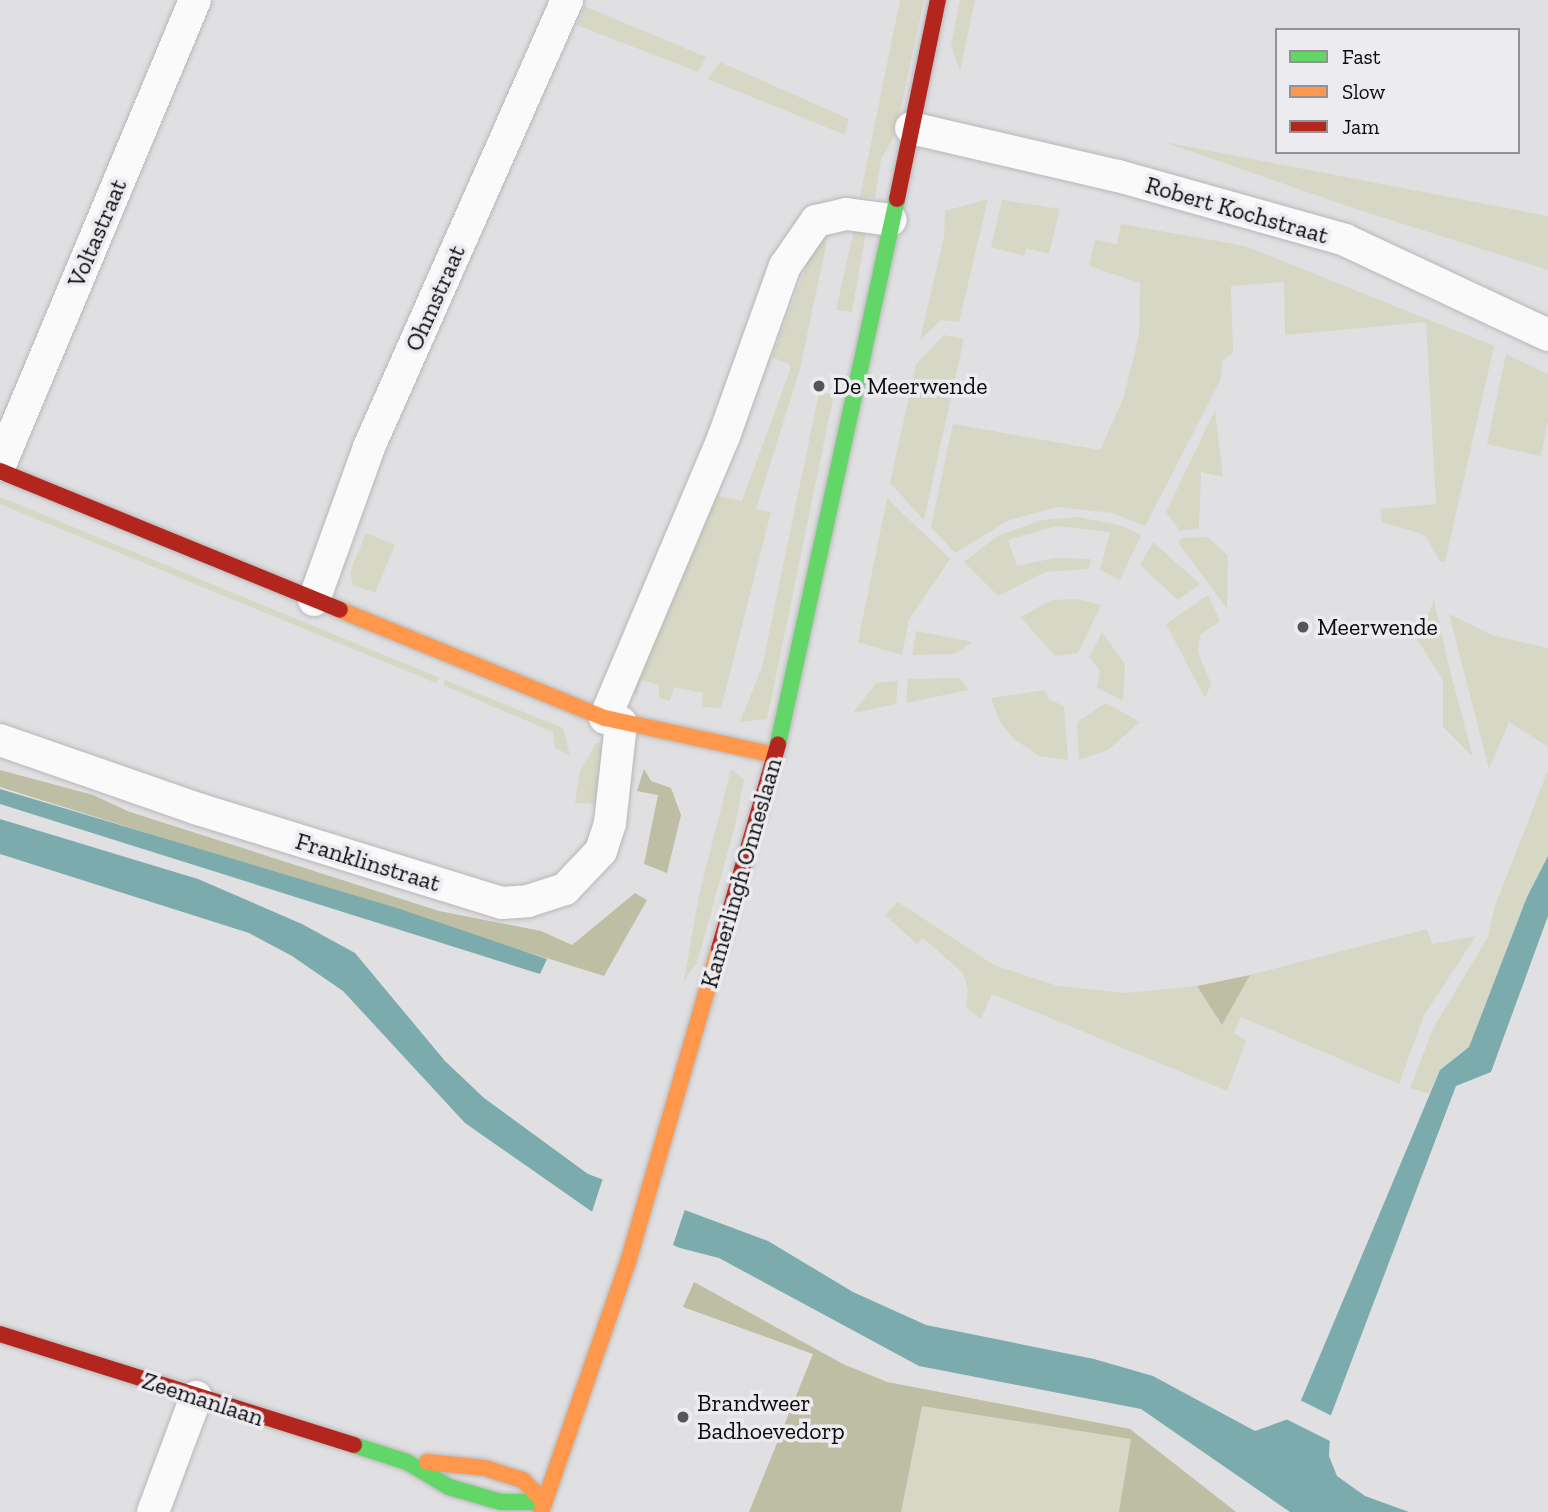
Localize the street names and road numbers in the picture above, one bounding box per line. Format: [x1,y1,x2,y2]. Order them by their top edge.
street label: Robert Kochstraat [1142,170,1332,250]
street label: Voltastraat [61,175,133,291]
street label: Ohmstraat [399,241,471,355]
street label: Kamerlingh Onneslaan [694,755,788,991]
street label: Franklinstraat [292,826,444,898]
street label: Zeemanlaan [139,1366,267,1432]

